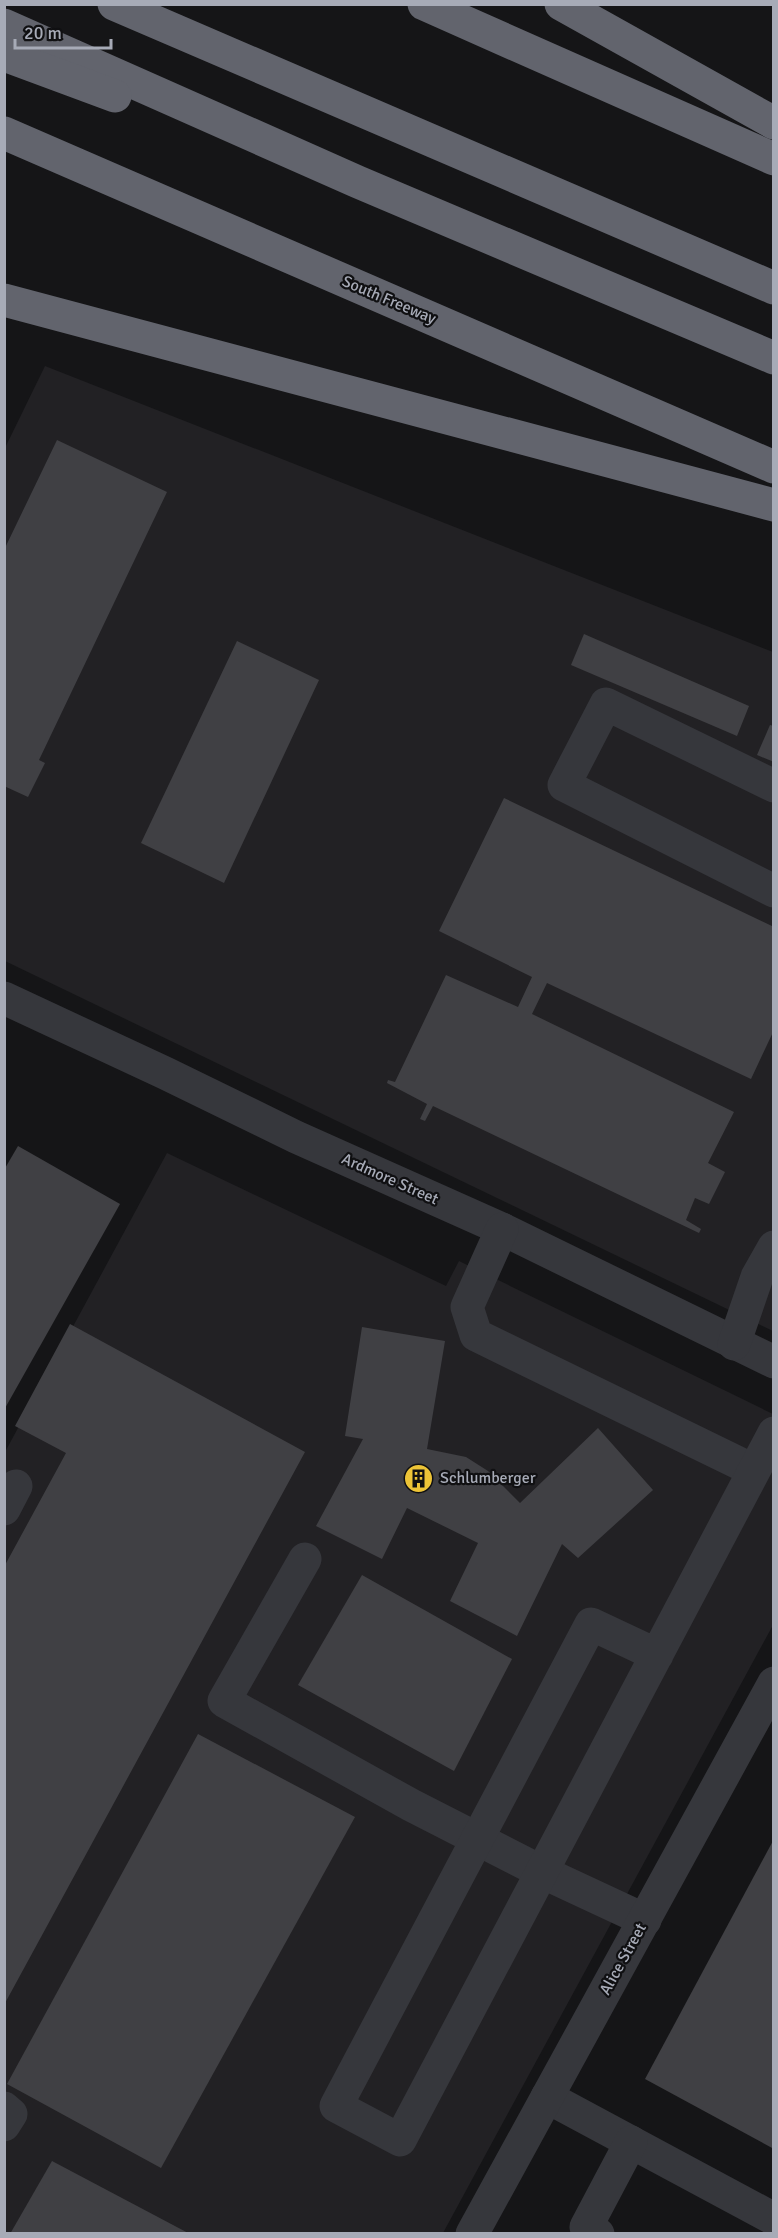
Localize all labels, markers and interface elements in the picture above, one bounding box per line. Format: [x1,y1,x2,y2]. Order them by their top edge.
scale bar [15,12,111,50]
text: 20 m [24,22,62,44]
street label: South Freeway [339,271,439,329]
street label: Ardmore Street [338,1149,442,1209]
building icon: Schlumberger [403,1462,435,1494]
place label: Schlumberger [440,1468,536,1488]
street label: Alice Street [595,1919,651,1999]

